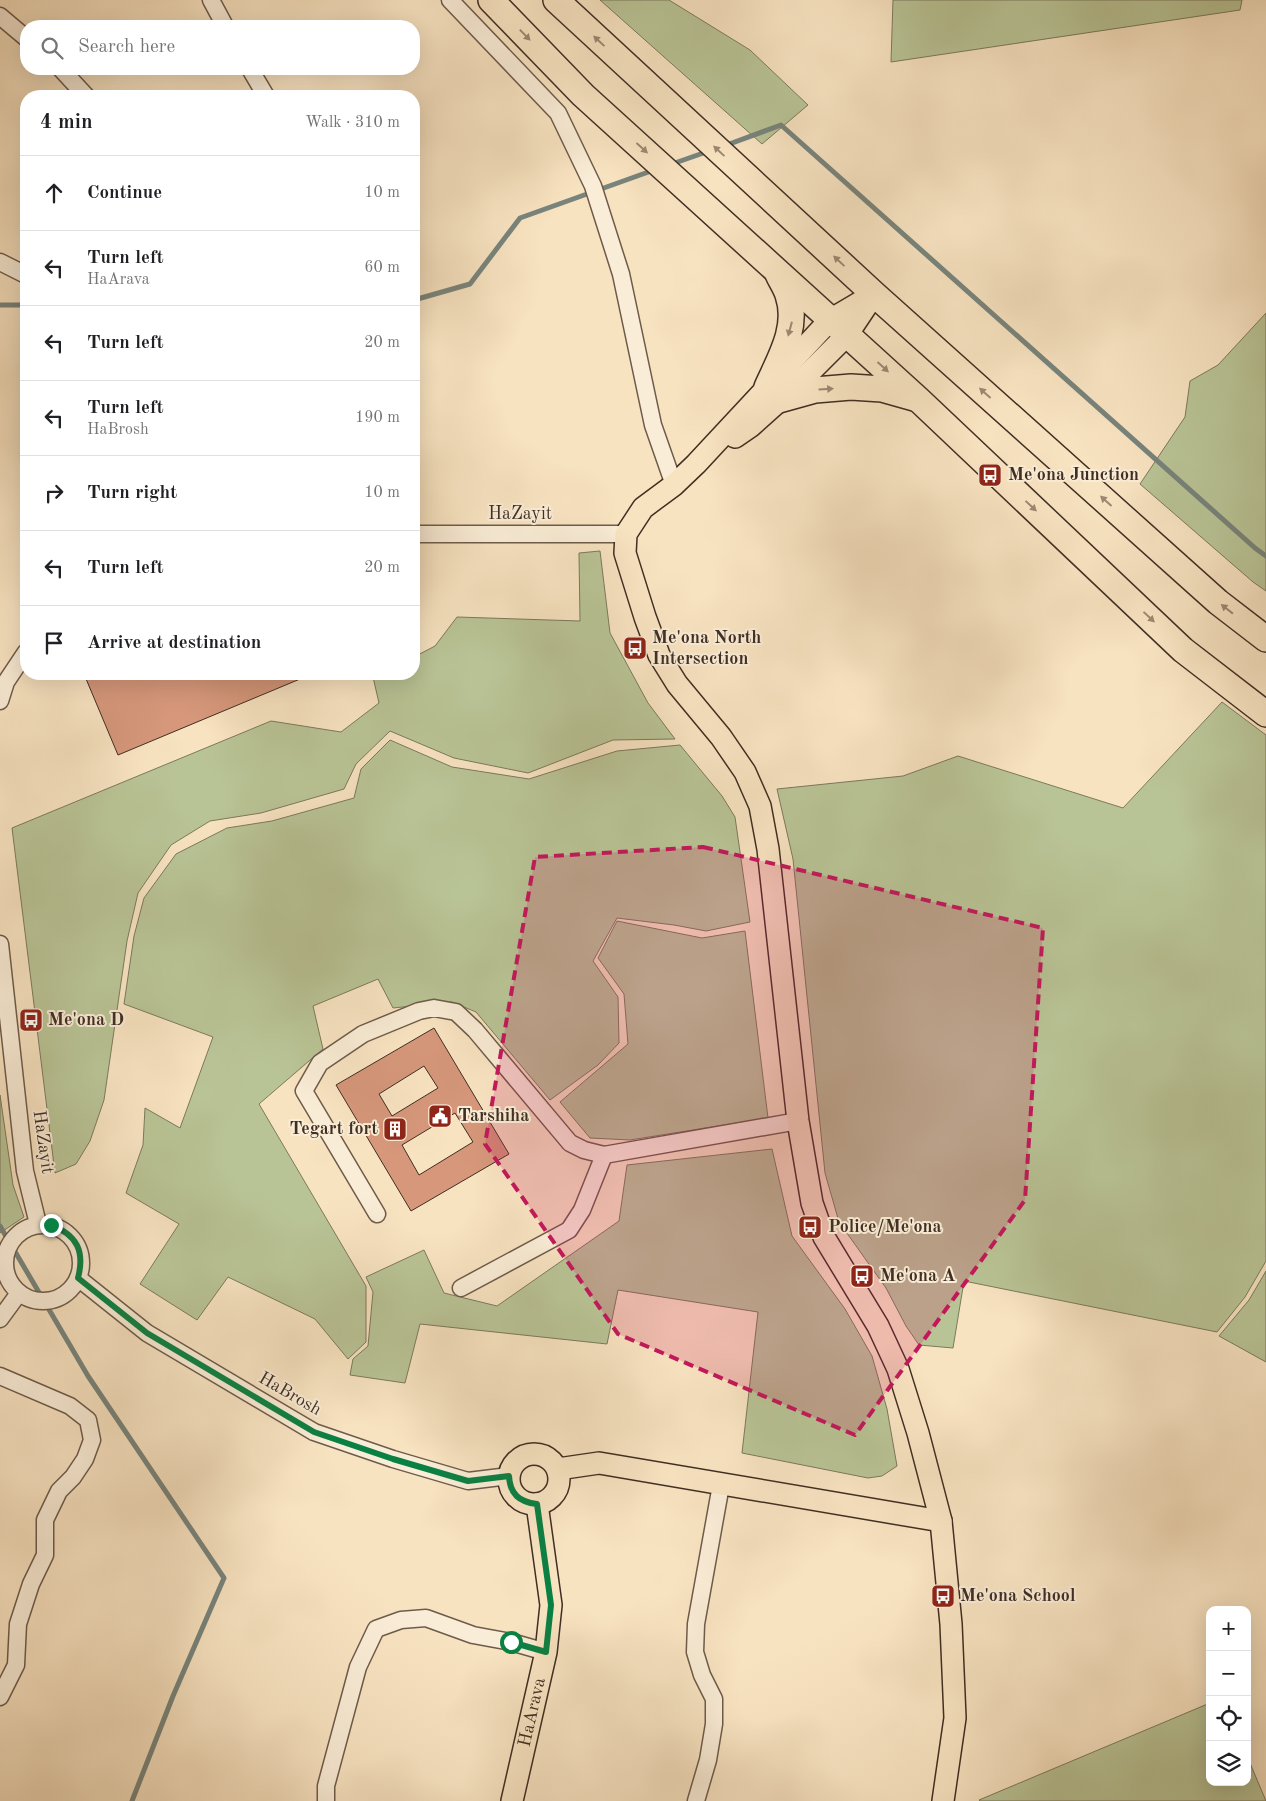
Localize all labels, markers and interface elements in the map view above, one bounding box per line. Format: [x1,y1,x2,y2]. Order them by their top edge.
search box [20,20,420,75]
one-way arrow [519,29,531,41]
icon: search [38,34,66,62]
one-way arrow [594,35,606,47]
text: Search here [78,38,175,57]
text: 4 min [40,112,93,133]
text: Walk · 310 m [305,115,400,131]
one-way arrow [635,142,647,154]
one-way arrow [713,145,725,157]
icon: ahead [40,179,68,207]
text: Continue [87,184,162,203]
text: 10 m [364,185,400,201]
text: Turn left [87,249,164,268]
icon: left [40,254,68,282]
one-way arrow [833,255,845,267]
text: 60 m [364,260,400,276]
text: HaArava [87,272,150,288]
one-way arrow [785,322,793,337]
icon: left [40,329,68,357]
text: Turn left [87,334,164,353]
text: 20 m [364,335,400,351]
one-way arrow [877,361,889,373]
one-way arrow [819,385,835,393]
one-way arrow [979,387,991,399]
text: Turn left [87,399,164,418]
icon: left [40,404,68,432]
text: 190 m [355,410,400,426]
text: HaBrosh [87,422,149,438]
bus stop icon: Me'ona Junction [977,462,1003,488]
place label: Me'ona Junction [1008,466,1139,484]
icon: right [40,479,68,507]
text: Turn right [87,484,177,503]
text: 10 m [364,485,400,501]
one-way arrow [1100,495,1112,507]
one-way arrow [1025,500,1037,512]
street label: HaZayit [488,505,552,523]
icon: left [40,554,68,582]
text: Turn left [87,559,164,578]
text: 20 m [364,560,400,576]
one-way arrow [1221,603,1234,614]
one-way arrow [1143,611,1155,623]
icon: arrive [40,629,68,657]
place label: Me'ona North Intersection [652,629,761,668]
text: Arrive at destination [87,634,261,653]
bus stop icon: Me'ona North Intersection [622,635,648,661]
bus stop icon: Me'ona D [18,1007,44,1033]
place label: Me'ona D [48,1011,124,1029]
public building icon: Tarshiha [427,1103,453,1129]
place label: Tarshiha [458,1107,529,1125]
street label: HaZayit [30,1109,56,1175]
building icon: Tegart fort [382,1116,408,1142]
place label: Tegart fort [290,1120,378,1138]
route end [40,1214,63,1237]
bus stop icon: Police/Me'ona [797,1214,823,1240]
place label: Police/Me'ona [828,1218,942,1236]
bus stop icon: Me'ona A [849,1263,875,1289]
place label: Me'ona A [880,1267,956,1285]
street label: HaBrosh [255,1369,325,1419]
bus stop icon: Me'ona School [930,1583,956,1609]
place label: Me'ona School [960,1587,1076,1605]
map controls [1206,1606,1251,1786]
button: + [1206,1606,1251,1651]
route start [500,1631,523,1654]
button: − [1206,1651,1251,1696]
street label: HaArava [516,1676,549,1749]
button: locate [1206,1696,1251,1741]
button: layers [1206,1741,1251,1786]

